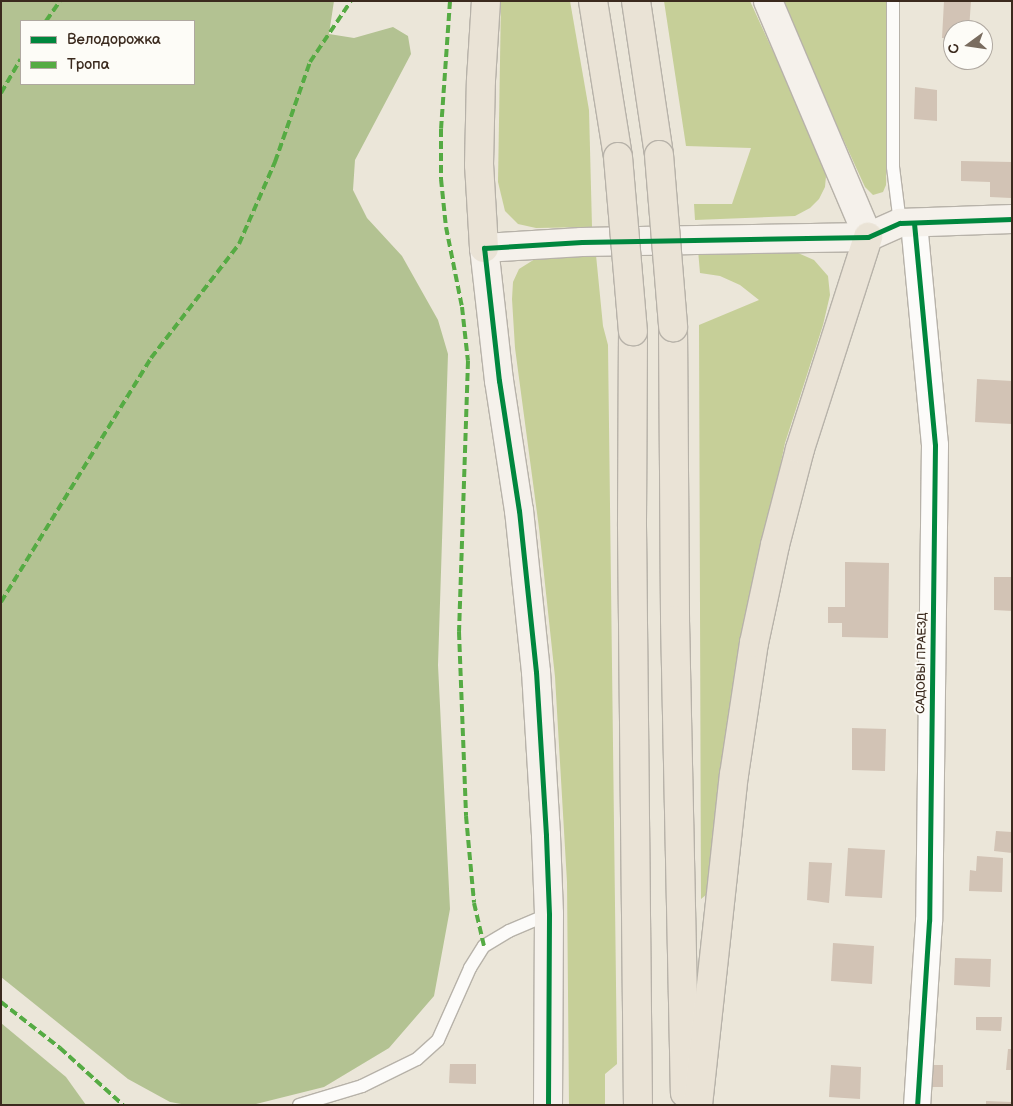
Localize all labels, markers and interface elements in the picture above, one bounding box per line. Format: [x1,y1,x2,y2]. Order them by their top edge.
legend [20,20,195,85]
north arrow [943,20,993,70]
text: Велодорожка [67,30,161,49]
text: С [945,42,963,55]
text: Тропа [67,55,110,74]
street label: САДОВЫ ПРАЕЗД [914,612,930,714]

